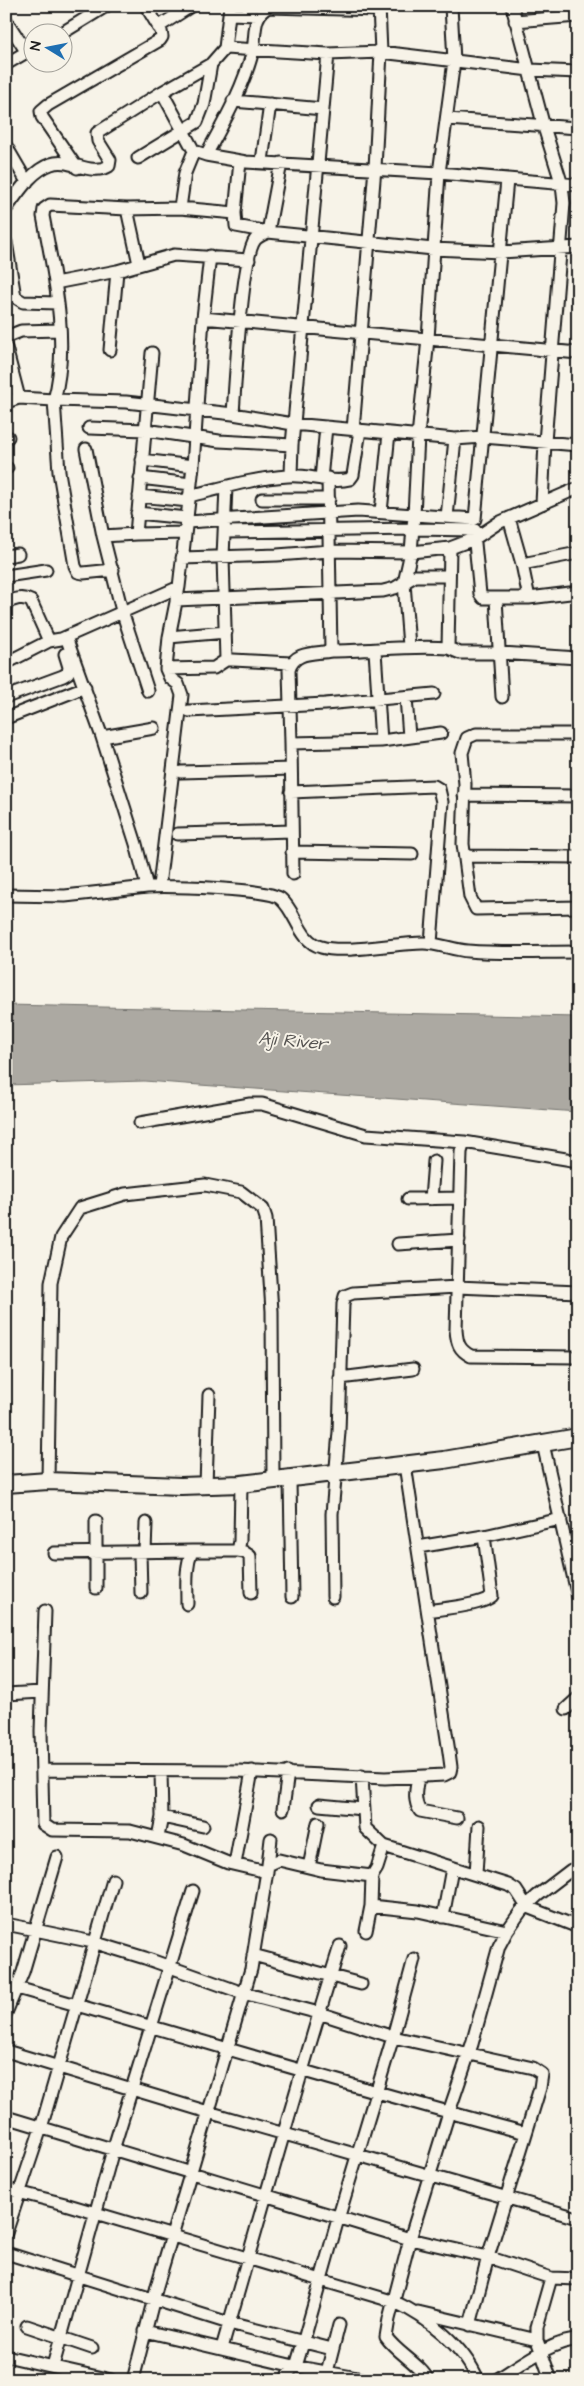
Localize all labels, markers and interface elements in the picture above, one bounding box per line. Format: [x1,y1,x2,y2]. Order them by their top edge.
north arrow [22,22,72,72]
text: N [26,40,47,52]
water label: Aji River [257,1026,331,1057]

